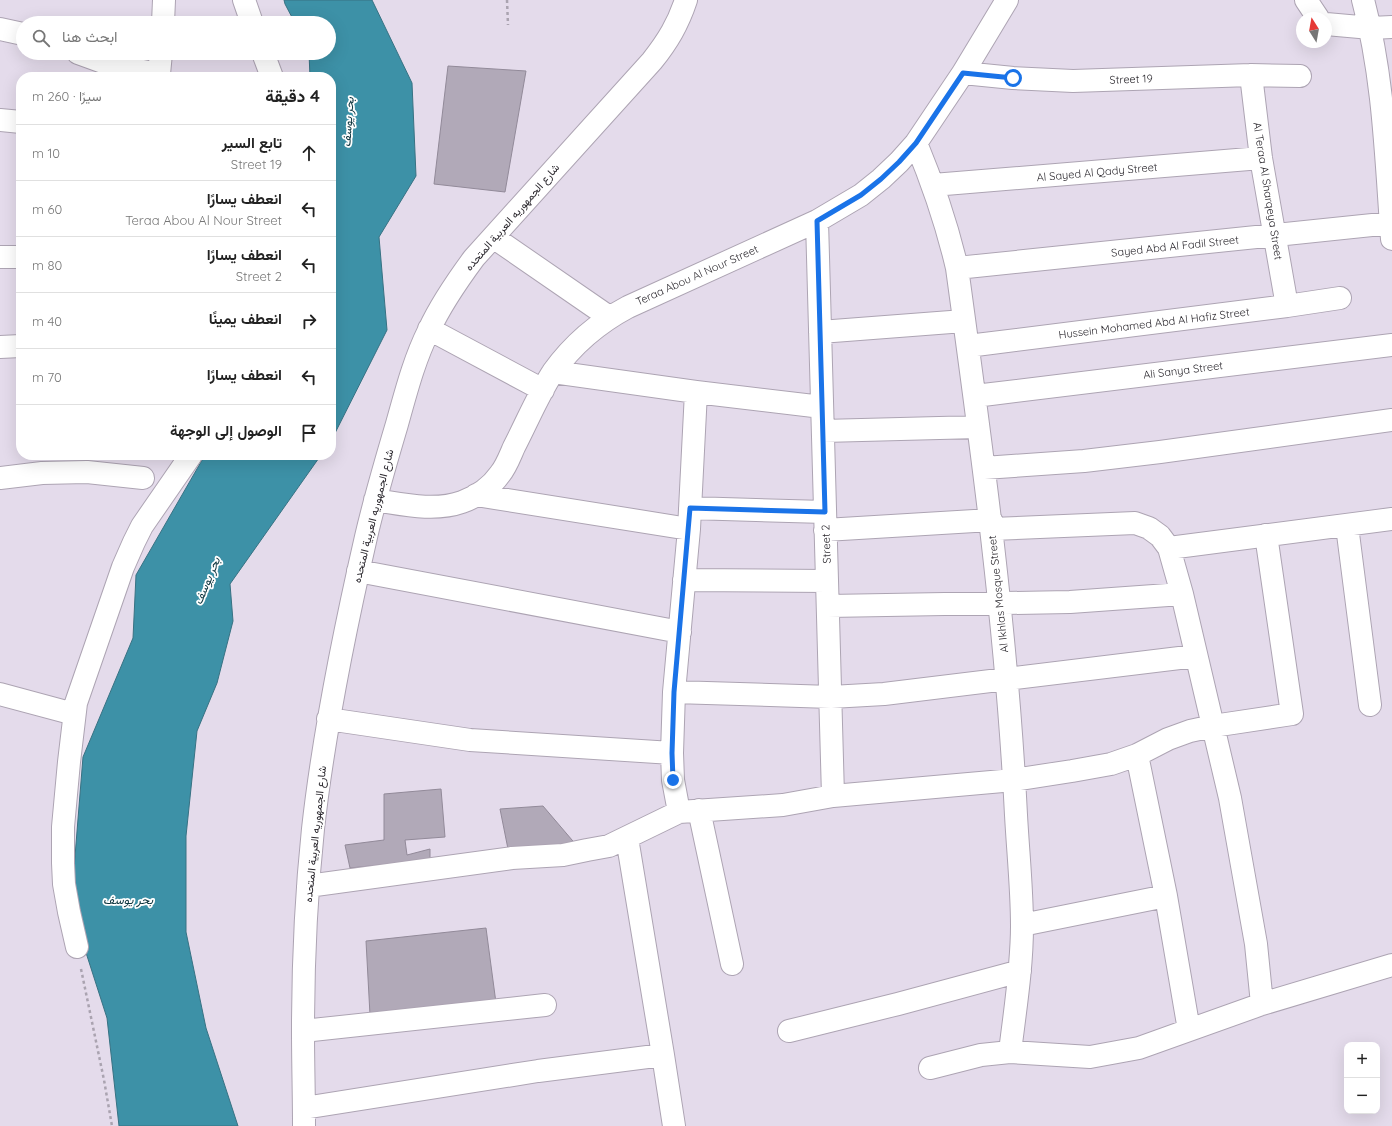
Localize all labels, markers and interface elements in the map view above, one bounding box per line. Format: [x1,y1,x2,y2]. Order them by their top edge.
north arrow [1296,12,1332,48]
search box [16,16,336,60]
icon: search [30,27,52,49]
text: ابحث هنا [62,27,118,46]
route start [1004,69,1022,87]
street label: Street 19 [1109,71,1153,87]
text: 4 دقيقة [265,85,320,106]
text: سيرًا · 260 m [32,88,102,104]
water label: بحر يوسف [338,96,358,147]
street label: Al Teraa Al Sharqeya Street [1250,121,1286,261]
text: تابع السير [222,133,282,152]
icon: ahead [298,142,320,164]
text: 10 m [32,145,60,161]
text: Street 19 [231,156,282,172]
street label: شارع الجمهوريه العربية المتحده [462,160,563,274]
street label: Al Sayed Al Qady Street [1036,160,1158,184]
text: انعطف يسارًا [207,189,282,208]
icon: left [298,198,320,220]
text: 60 m [32,201,62,217]
text: Teraa Abou Al Nour Street [125,212,282,228]
street label: Sayed Abd Al Fadil Street [1110,232,1240,260]
street label: Teraa Abou Al Nour Street [634,242,761,308]
text: انعطف يسارًا [207,245,282,264]
icon: left [298,254,320,276]
text: 80 m [32,257,62,273]
text: Street 2 [236,268,282,284]
street label: Hussein Mohamed Abd Al Hafiz Street [1058,304,1251,342]
text: انعطف يمينًا [209,309,282,328]
icon: right [298,310,320,332]
text: 40 m [32,313,62,329]
street label: Ali Sanya Street [1142,358,1224,382]
text: انعطف يسارًا [207,365,282,384]
icon: left [298,366,320,388]
text: 70 m [32,369,62,385]
text: الوصول إلى الوجهة [170,421,282,440]
icon: arrive [298,422,320,444]
street label: شارع الجمهوريه العربية المتحده [350,447,397,585]
street label: Street 2 [818,524,834,564]
street label: Al Ikhlas Mosque Street [985,534,1011,653]
water label: بحر يوسف [190,554,224,607]
street label: شارع الجمهوريه العربية المتحده [301,765,330,903]
route end [664,771,682,789]
water label: بحر يوسف [103,892,153,908]
map controls [1344,1042,1380,1114]
button: + [1344,1042,1380,1078]
button: − [1344,1078,1380,1114]

